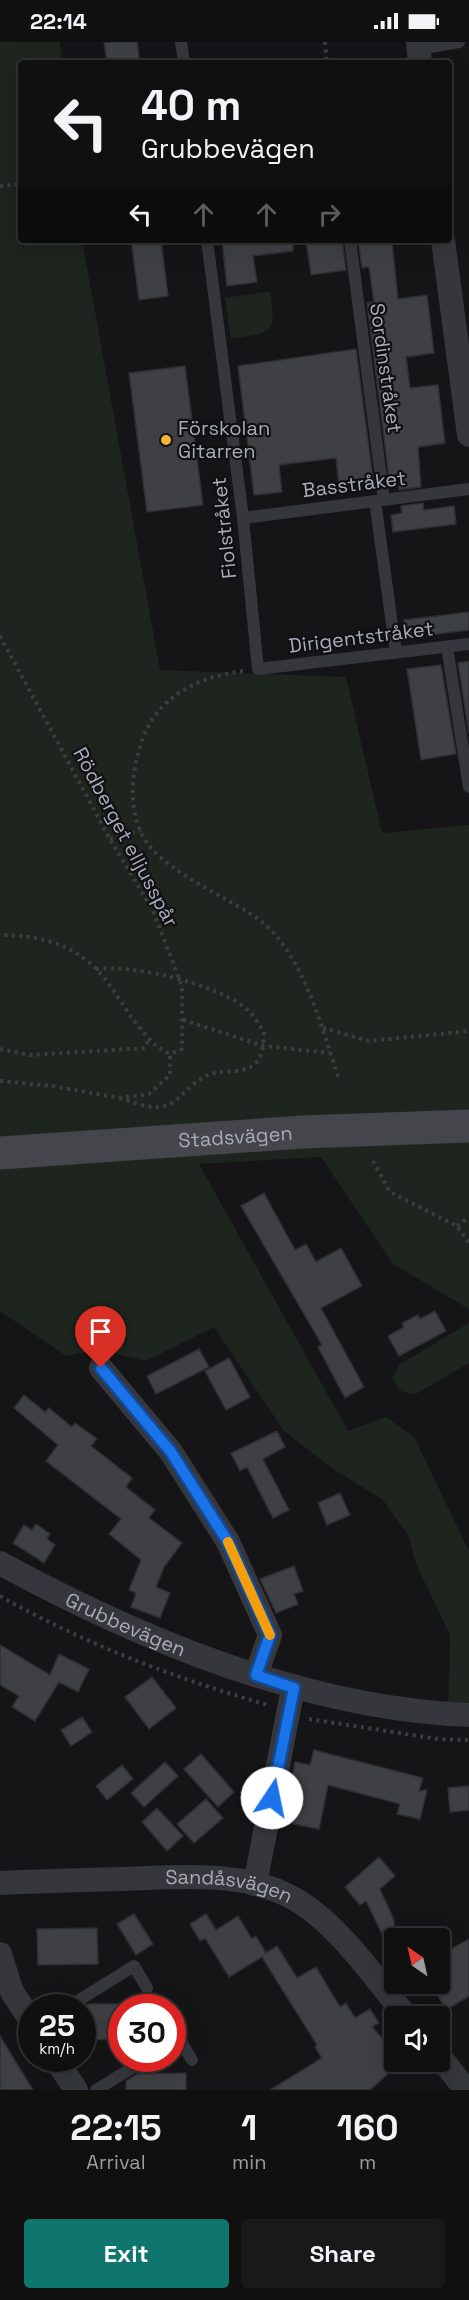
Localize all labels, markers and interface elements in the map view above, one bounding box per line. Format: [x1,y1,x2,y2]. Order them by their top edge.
text: 22:14 [30,7,87,35]
text: 40 m [141,79,241,132]
icon: left [42,84,120,162]
text: Grubbevägen [141,131,315,166]
icon: left [124,198,157,231]
icon: ahead [187,198,220,231]
icon: ahead [250,198,283,231]
icon: right [313,198,346,231]
street label: Sordinstråket [364,301,408,435]
place label: Förskolan Gitarren [178,415,270,464]
marker: Förskolan Gitarren [159,433,173,447]
street label: Basstråket [301,465,407,503]
street label: Fiolstråket [206,476,242,580]
street label: Dirigentstråket [287,615,435,659]
street label: Rödberget elljusspår [68,743,184,931]
street label: Stadsvägen [177,1120,293,1154]
pin [75,1306,126,1368]
icon: arrive [84,1315,117,1348]
street label: Grubbevägen [61,1586,190,1662]
position arrow [240,1766,304,1830]
street label: Sandåsvägen [165,1864,297,1909]
north arrow [384,1928,450,1994]
map controls [384,1928,450,2072]
speed limit sign: 30 [108,1994,186,2072]
text: 25 [39,2006,75,2045]
button: sound [384,2006,450,2072]
text: km/h [39,2039,75,2058]
text: 22:15 [70,2105,162,2151]
text: 1 [241,2105,257,2151]
text: 160 [337,2105,399,2151]
text: Arrival [86,2149,146,2175]
text: min [232,2149,266,2175]
text: m [359,2149,376,2175]
button: Exit [24,2219,229,2288]
button: Share [241,2219,445,2288]

